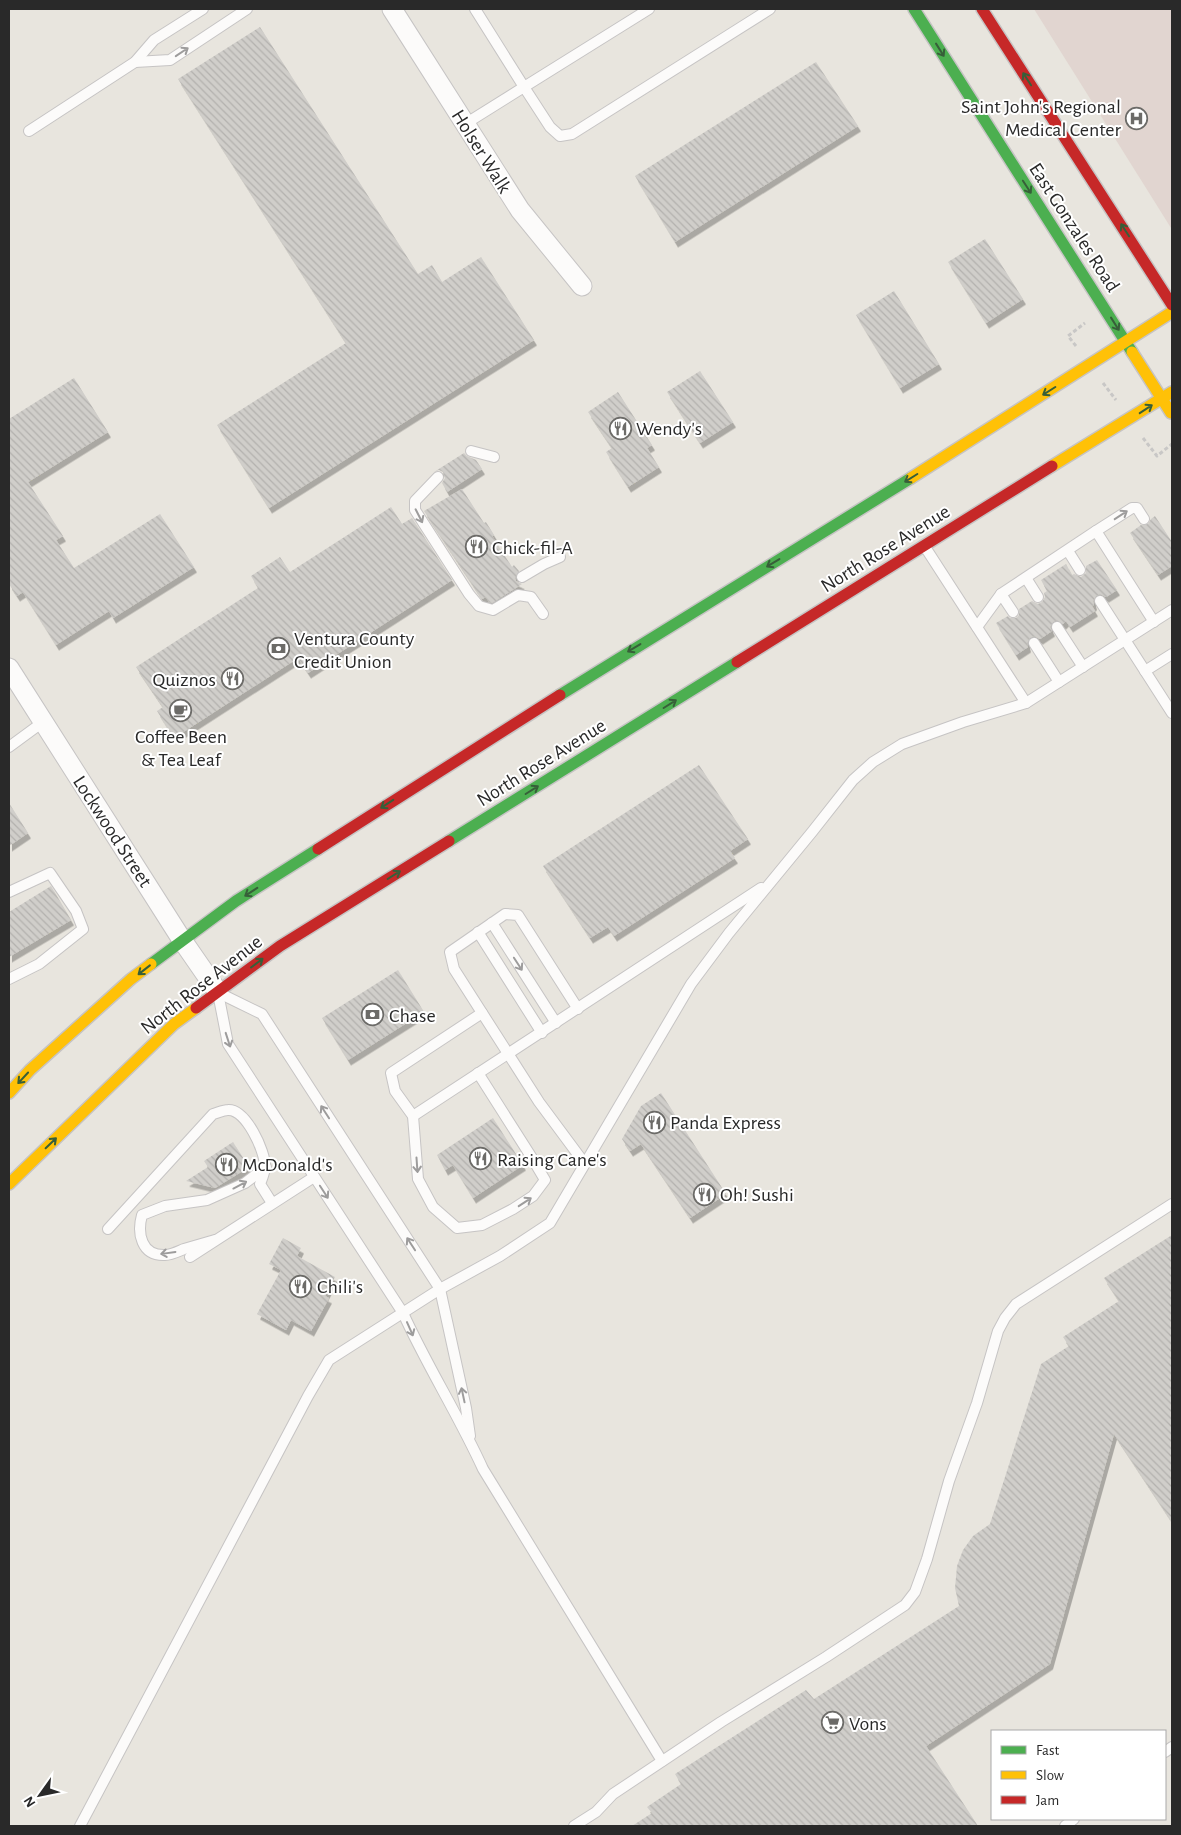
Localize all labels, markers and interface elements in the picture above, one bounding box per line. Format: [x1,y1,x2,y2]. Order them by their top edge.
one-way arrow [935,43,945,57]
one-way arrow [174,47,188,57]
one-way arrow [1022,72,1032,86]
place label: Saint John's Regional Medical Center [961,97,1122,140]
street label: Holser Walk [448,106,515,197]
hospital icon: Saint John's Regional Medical Center [1125,106,1149,130]
street label: East Gonzales Road [1025,160,1123,296]
one-way arrow [1022,180,1033,194]
one-way arrow [1120,224,1130,238]
one-way arrow [1111,316,1121,330]
one-way arrow [1042,386,1056,396]
one-way arrow [1139,404,1153,415]
restaurant icon: Wendy's [608,416,632,440]
place label: Wendy's [636,419,702,439]
one-way arrow [905,473,919,483]
street label: North Rose Avenue [818,501,954,597]
one-way arrow [415,508,424,523]
one-way arrow [1114,509,1128,519]
restaurant icon: Chick-fil-A [464,535,488,559]
place label: Chick-fil-A [492,538,573,558]
one-way arrow [766,558,780,568]
place label: Ventura County Credit Union [294,629,415,672]
bank icon: Ventura County Credit Union [266,637,290,661]
one-way arrow [628,643,642,653]
restaurant icon: Quiznos [220,667,244,691]
place label: Quiznos [152,670,216,690]
cafe icon: Coffee Been & Tea Leaf [169,698,193,722]
one-way arrow [662,699,676,709]
street label: North Rose Avenue [474,715,610,811]
place label: Coffee Been & Tea Leaf [135,727,227,770]
street label: Lockwood Street [69,772,156,891]
one-way arrow [524,784,538,794]
one-way arrow [381,799,395,809]
one-way arrow [386,870,400,880]
one-way arrow [244,887,258,897]
street label: North Rose Avenue [137,931,266,1038]
one-way arrow [514,957,524,971]
one-way arrow [250,958,264,968]
one-way arrow [137,964,150,975]
bank icon: Chase [361,1003,385,1027]
place label: Chase [389,1006,436,1026]
one-way arrow [224,1032,234,1048]
one-way arrow [17,1072,29,1085]
one-way arrow [320,1105,330,1119]
restaurant icon: Panda Express [642,1110,666,1134]
place label: Panda Express [670,1113,781,1133]
one-way arrow [45,1137,57,1149]
restaurant icon: Raising Cane's [469,1147,493,1171]
place label: Raising Cane's [497,1150,607,1170]
restaurant icon: McDonald's [214,1152,238,1176]
place label: McDonald's [242,1155,333,1175]
one-way arrow [412,1157,421,1173]
one-way arrow [232,1180,247,1189]
restaurant icon: Oh! Sushi [692,1182,716,1206]
one-way arrow [318,1185,329,1199]
place label: Oh! Sushi [720,1185,794,1205]
one-way arrow [517,1196,531,1206]
one-way arrow [406,1237,416,1251]
one-way arrow [161,1248,177,1258]
restaurant icon: Chili's [289,1274,313,1298]
place label: Chili's [317,1277,363,1297]
one-way arrow [406,1321,416,1336]
one-way arrow [458,1388,467,1404]
supermarket icon: Vons [821,1711,845,1735]
place label: Vons [849,1714,887,1734]
legend [991,1730,1166,1820]
text: Fast [1036,1743,1060,1758]
text: Slow [1036,1768,1064,1783]
north arrow [15,1770,65,1820]
text: Jam [1036,1793,1059,1808]
text: N [21,1794,38,1809]

